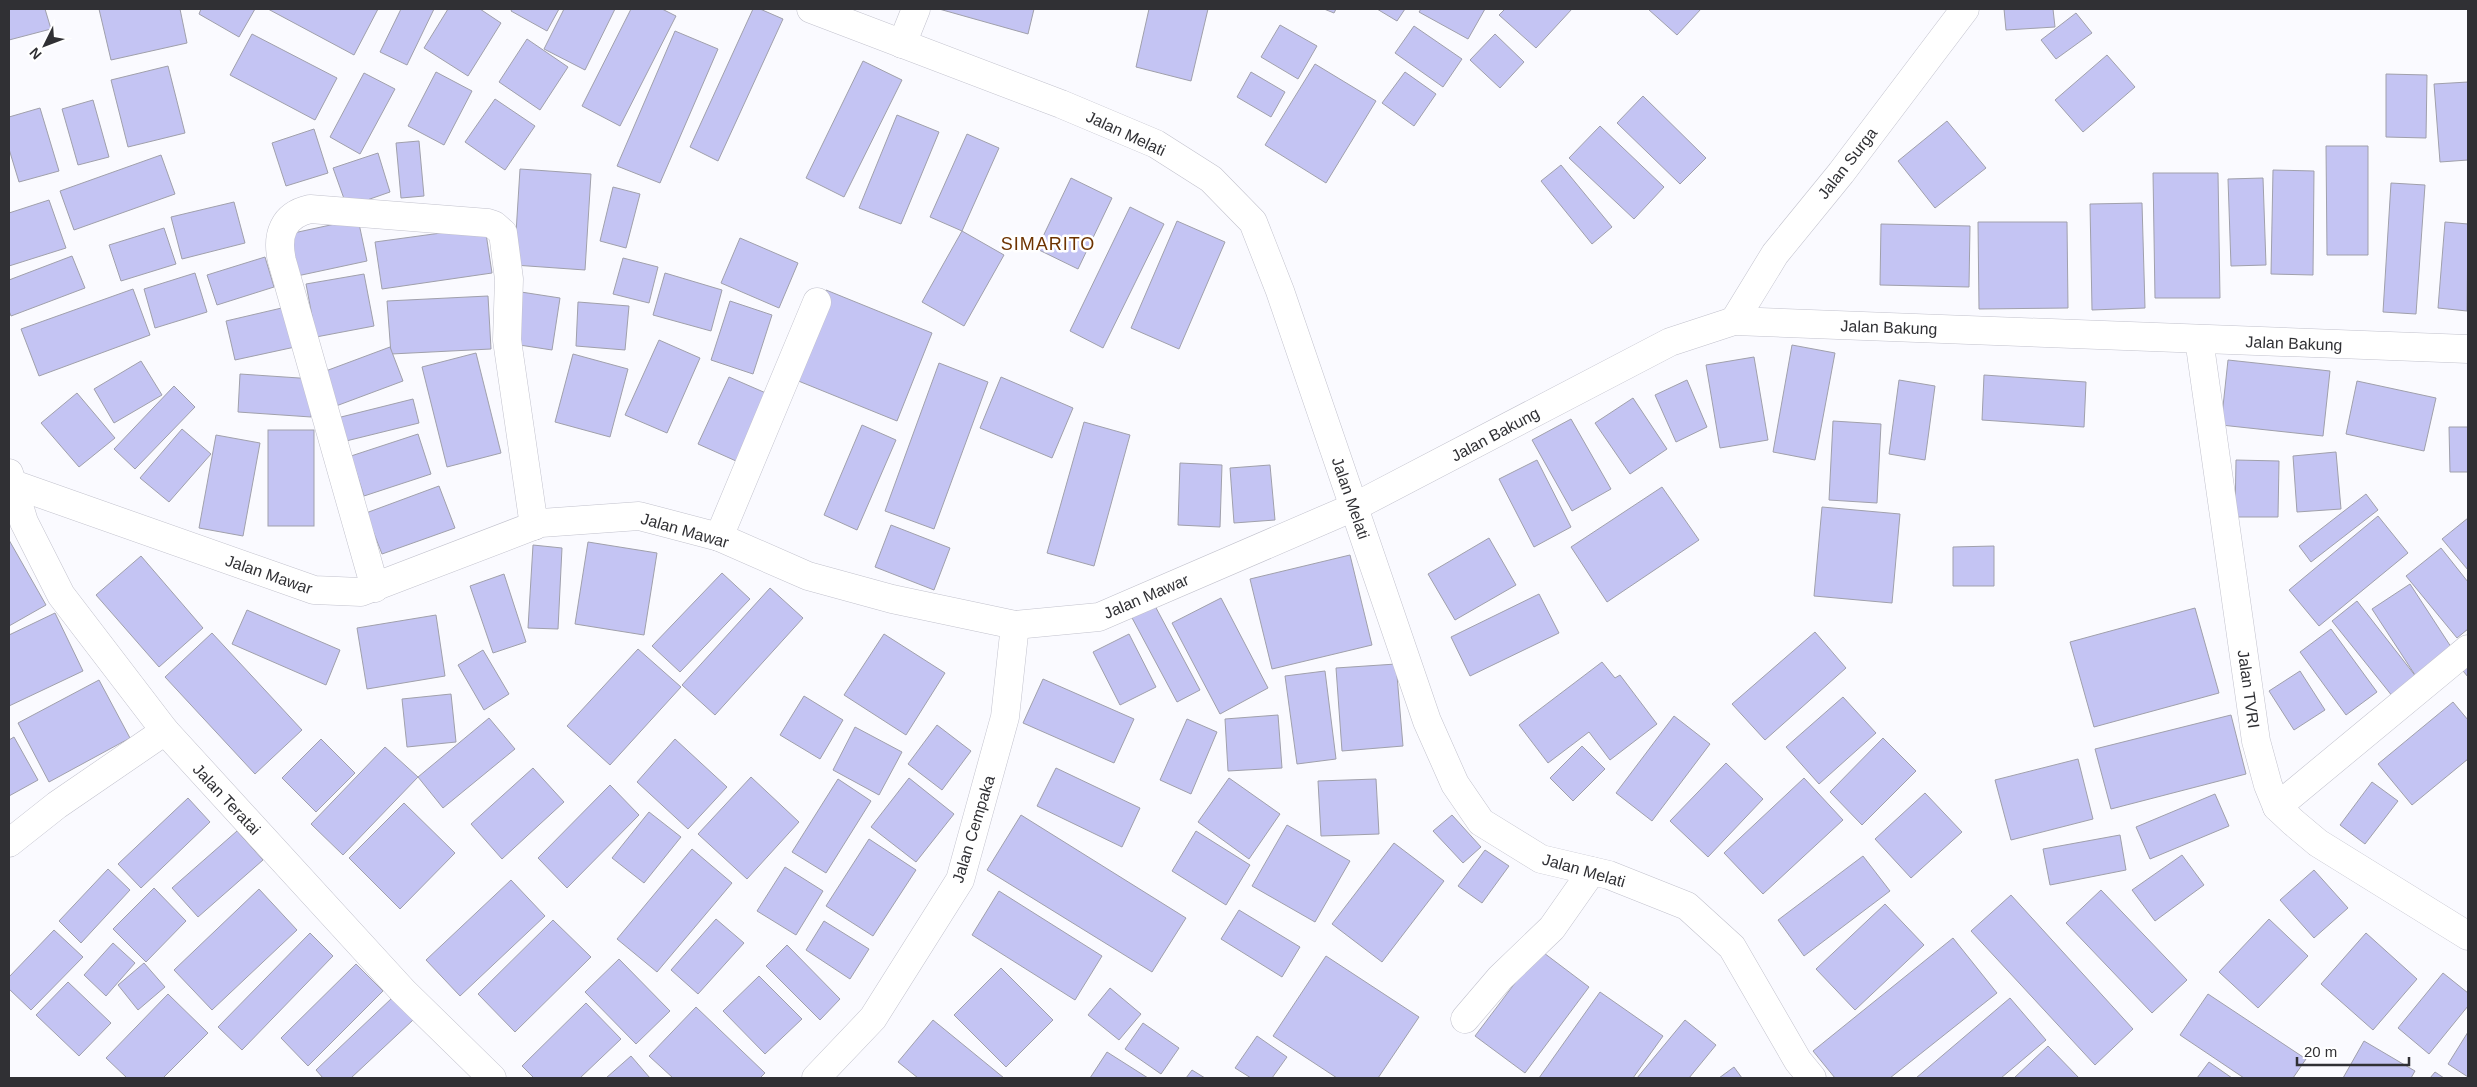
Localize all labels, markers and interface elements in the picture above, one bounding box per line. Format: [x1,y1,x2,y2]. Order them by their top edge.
north arrow [20,20,70,70]
text: N [26,45,45,63]
street label: Jalan Melati [1084,108,1168,159]
street label: Jalan Surga [1814,124,1880,202]
district label: SIMARITO [1001,234,1095,254]
street label: Jalan Bakung [1840,317,1938,338]
street label: Jalan Bakung [2245,333,2343,354]
street label: Jalan Bakung [1448,404,1542,465]
street label: Jalan Melati [1329,455,1372,541]
street label: Jalan Mawar [639,510,731,551]
street label: Jalan Mawar [223,552,315,597]
street label: Jalan Mawar [1101,571,1192,622]
street label: Jalan TVRI [2235,649,2262,729]
street label: Jalan Teratai [190,760,264,838]
street label: Jalan Cempaka [949,773,998,885]
street label: Jalan Melati [1540,851,1627,890]
scale bar [2297,1034,2410,1066]
text: 20 m [2304,1043,2337,1060]

